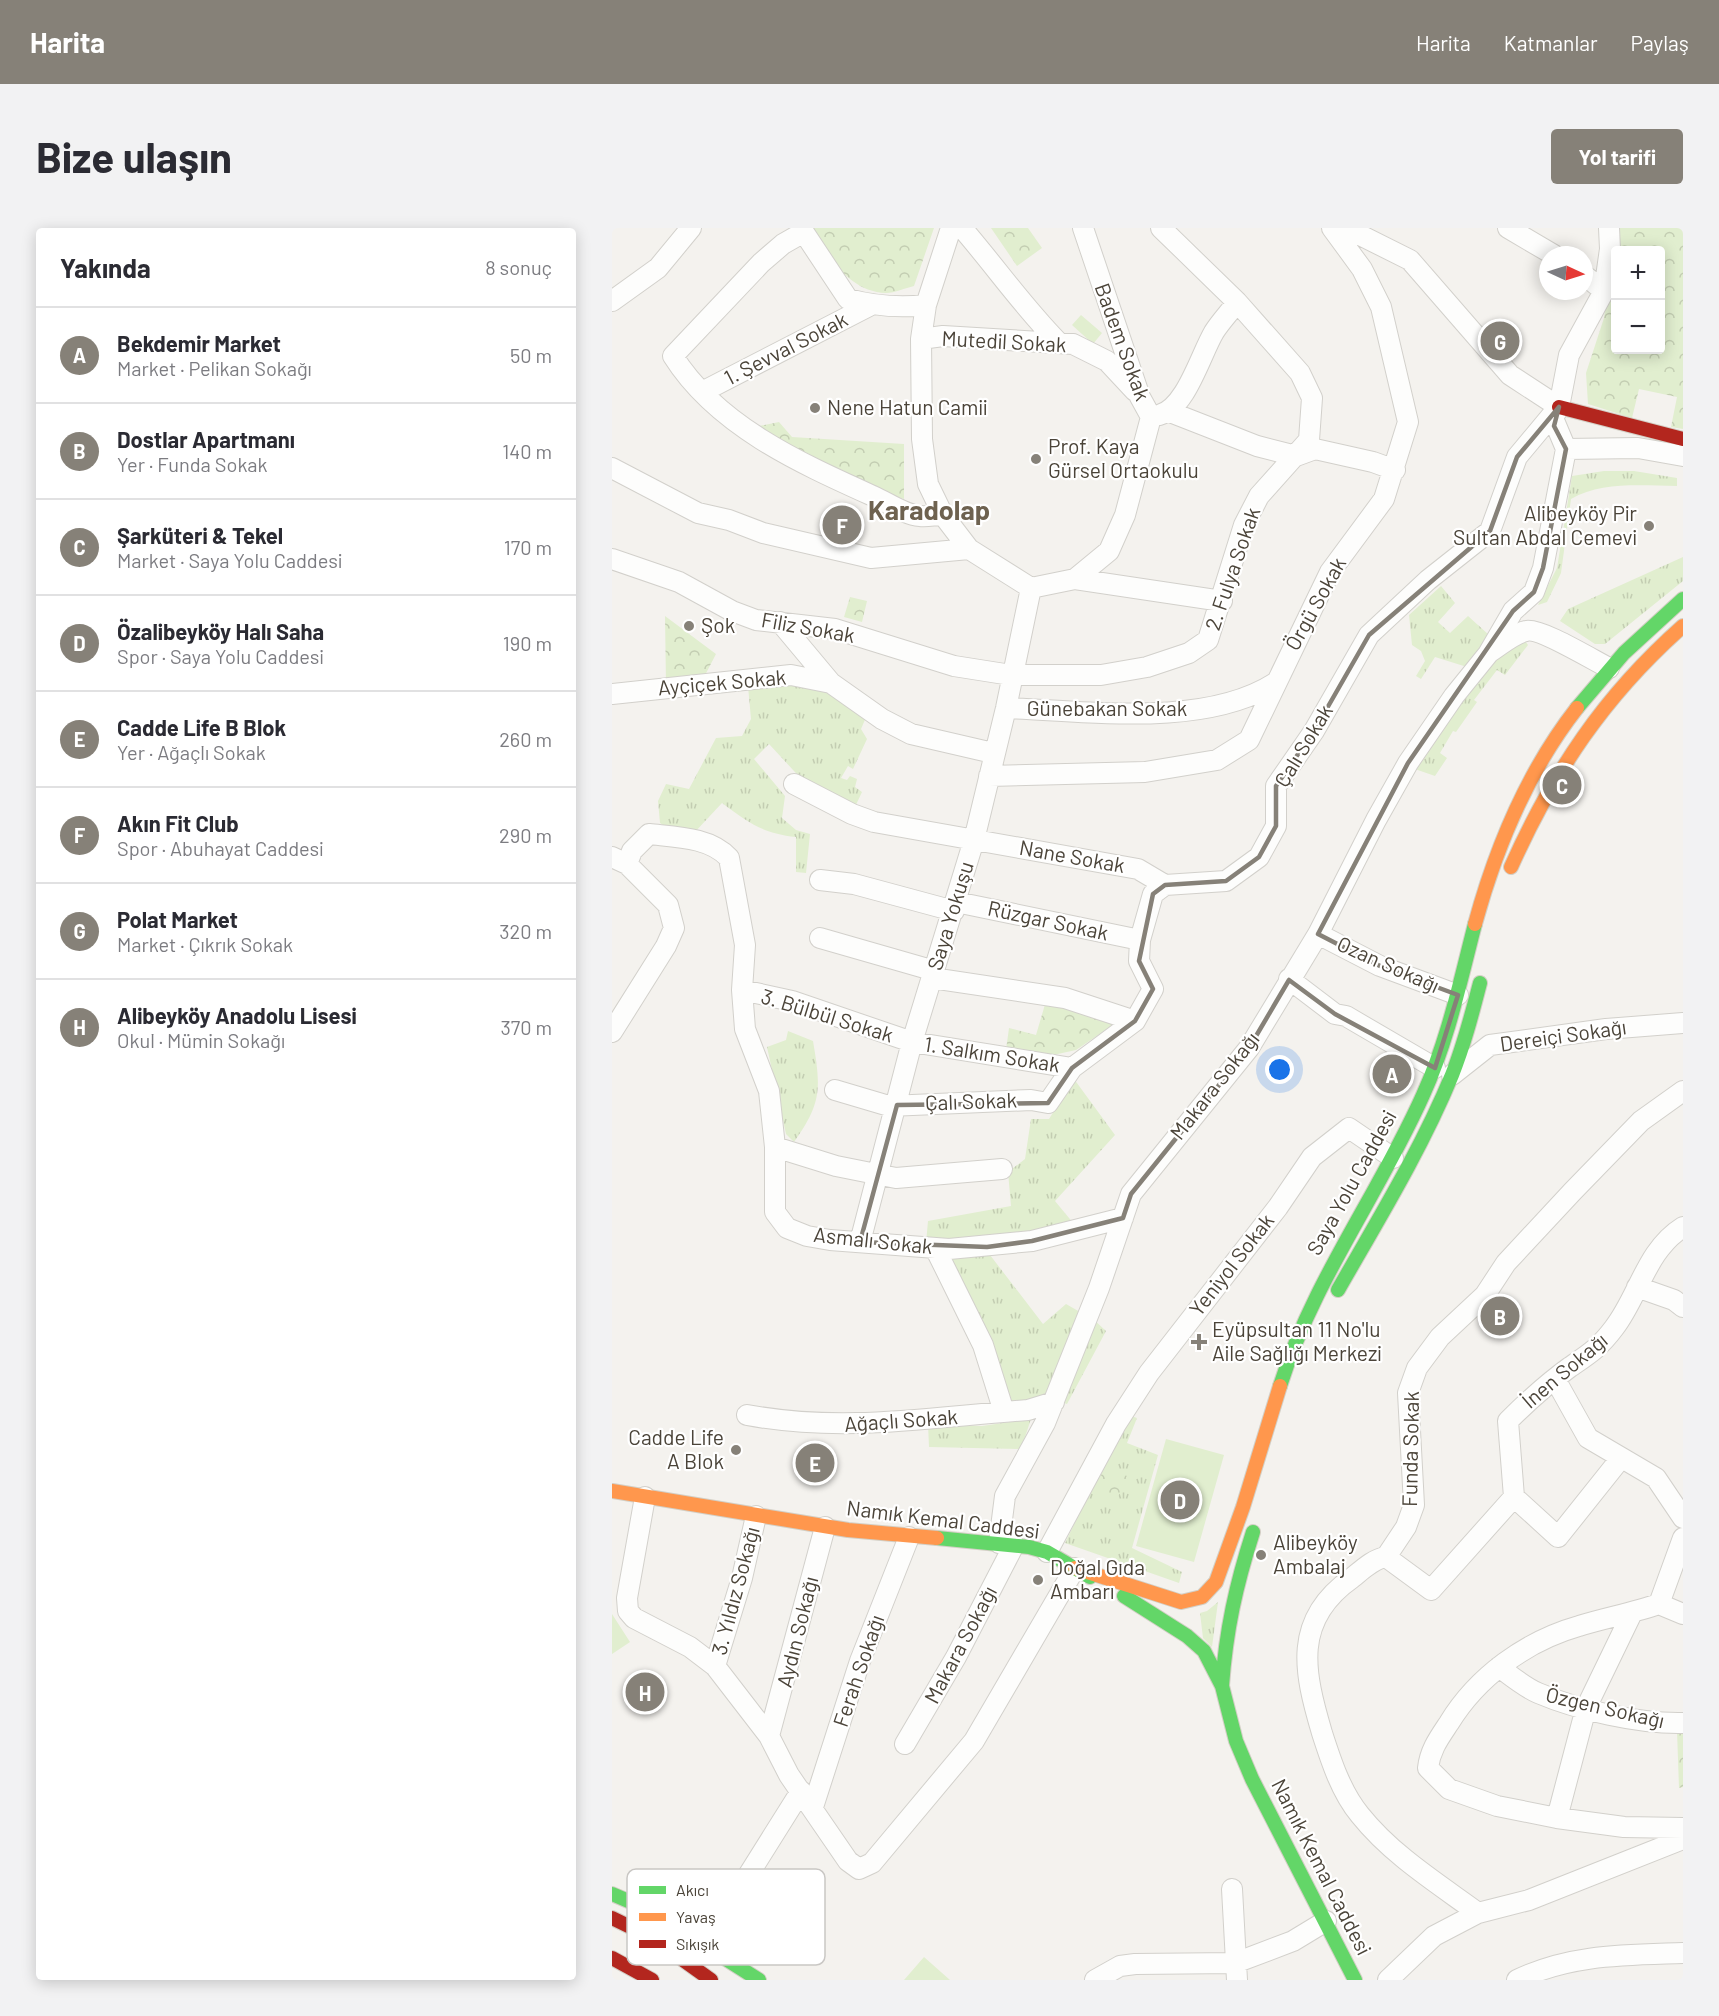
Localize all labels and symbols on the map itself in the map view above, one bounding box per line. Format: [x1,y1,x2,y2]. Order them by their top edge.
north arrow [1539,246,1593,300]
street label: Badem Sokak [1091,279,1156,404]
street label: 1. Şevval Sokak [719,306,851,390]
pin: G [1480,318,1520,364]
street label: Mutedil Sokak [941,325,1067,356]
place label: Nene Hatun Camii [827,394,987,419]
marker: Nene Hatun Camii [808,401,822,415]
place label: Prof. Kaya Gürsel Ortaokulu [1048,433,1199,482]
marker: Prof. Kaya Gürsel Ortaokulu [1029,452,1043,466]
district label: Karadolap [868,493,990,525]
place label: Alibeyköy Pir Sultan Abdal Cemevi [1453,500,1637,549]
pin: F [822,502,862,548]
street label: 2. Fulya Sokak [1199,504,1264,633]
marker: Alibeyköy Pir Sultan Abdal Cemevi [1642,519,1656,533]
street label: Örgü Sokak [1279,552,1350,654]
street label: Filiz Sokak [760,606,857,647]
place label: Şok [701,612,735,637]
marker: Şok [682,619,696,633]
street label: Ayçiçek Sokak [657,663,787,700]
street label: Günebakan Sokak [1027,695,1187,720]
street label: Çalı Sokak [1268,699,1337,791]
pin: C [1542,762,1582,808]
street label: Nane Sokak [1018,834,1127,877]
street label: Saya Yokuşu [921,858,978,973]
street label: Rüzgar Sokak [986,895,1111,945]
street label: Ozan Sokağı [1334,930,1444,997]
street label: 3. Bülbül Sokak [758,983,897,1047]
street label: Dereiçi Sokağı [1498,1013,1628,1056]
street label: Makara Sokağı [1164,1026,1264,1144]
street label: 1. Salkım Sokak [923,1030,1062,1077]
pin: A [1372,1052,1412,1096]
your location [1265,1055,1294,1084]
street label: Çalı Sokak [924,1086,1017,1115]
street label: Saya Yolu Caddesi [1301,1106,1401,1259]
street label: Yeniyol Sokak [1183,1208,1278,1320]
street label: Asmalı Sokak [812,1221,934,1258]
pin: B [1480,1294,1520,1338]
place label: Eyüpsultan 11 No'lu Aile Sağlığı Merkezi [1212,1316,1382,1365]
street label: İnen Sokağı [1516,1327,1612,1413]
marker: Eyüpsultan 11 No'lu Aile Sağlığı Merkezi [1190,1333,1208,1351]
street label: Funda Sokak [1396,1391,1423,1507]
street label: Ağaçlı Sokak [843,1403,959,1436]
place label: Cadde Life A Blok [628,1424,724,1473]
pin: E [796,1440,834,1486]
marker: Cadde Life A Blok [729,1443,743,1457]
pin: D [1160,1478,1200,1522]
street label: Namık Kemal Caddesi [845,1494,1041,1543]
street label: 3. Yıldız Sokağı [705,1524,764,1658]
place label: Alibeyköy Ambalaj [1273,1529,1358,1578]
marker: Alibeyköy Ambalaj [1254,1548,1268,1562]
place label: Doğal Gıda Ambarı [1050,1554,1145,1603]
marker: Doğal Gıda Ambarı [1031,1573,1045,1587]
street label: Aydın Sokağı [771,1574,822,1690]
street label: Makara Sokağı [918,1581,1001,1707]
street label: Ferah Sokağı [827,1611,888,1730]
pin: H [626,1670,664,1714]
street label: Özgen Sokağı [1544,1681,1667,1732]
street label: Namık Kemal Caddesi [1267,1774,1378,1958]
legend [627,1869,825,1965]
text: Akıcı [676,1880,709,1899]
text: Yavaş [676,1907,716,1926]
text: Sıkışık [676,1934,719,1953]

